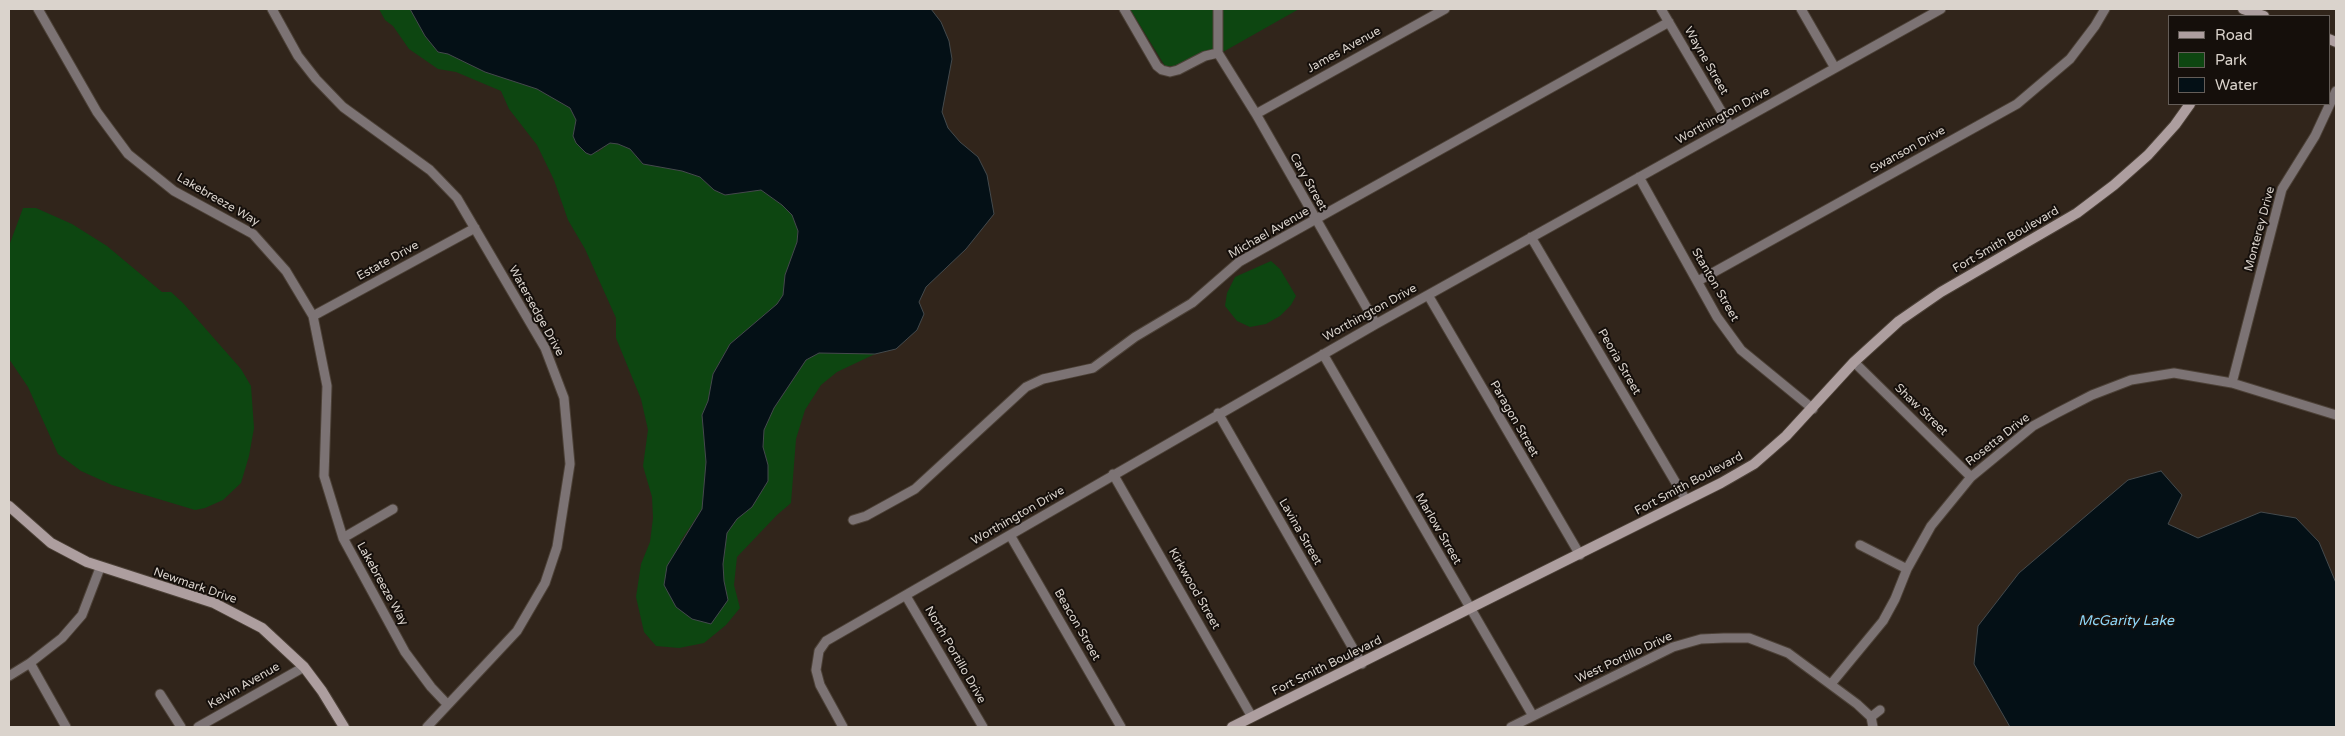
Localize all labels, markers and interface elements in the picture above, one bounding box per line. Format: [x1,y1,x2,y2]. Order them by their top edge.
legend [2168,15,2330,105]
street label: James Avenue [1305,24,1383,76]
street label: Wayne Street [1681,24,1731,98]
text: Road [2215,26,2253,44]
text: Park [2215,51,2247,69]
text: Water [2215,76,2258,94]
street label: Worthington Drive [1674,84,1772,148]
street label: Swanson Drive [1868,123,1948,177]
street label: Cary Street [1286,151,1330,213]
street label: Lakebreeze Way [174,170,262,230]
street label: Monterey Drive [2242,185,2278,273]
street label: Michael Avenue [1226,204,1312,262]
street label: Fort Smith Boulevard [1950,204,2062,276]
street label: Estate Drive [355,238,421,284]
street label: Stanton Street [1688,246,1742,324]
street label: Watersedge Drive [505,263,567,359]
street label: Worthington Drive [1321,281,1419,345]
street label: Peoria Street [1594,326,1644,398]
street label: Paragon Street [1486,378,1542,460]
street label: Shaw Street [1891,381,1951,439]
street label: Rosetta Drive [1963,411,2033,469]
street label: Fort Smith Boulevard [1632,449,1746,519]
street label: Worthington Drive [969,484,1067,548]
street label: Marlow Street [1412,491,1464,567]
street label: Lavina Street [1275,496,1325,568]
street label: Lakebreeze Way [353,540,411,628]
street label: Kirkwood Street [1165,546,1223,632]
street label: Newmark Drive [151,565,239,607]
street label: Beacon Street [1051,587,1103,663]
street label: North Portillo Drive [921,604,989,706]
water label: McGarity Lake [2078,613,2174,629]
street label: West Portillo Drive [1573,629,1675,687]
street label: Fort Smith Boulevard [1270,633,1384,699]
street label: Kelvin Avenue [206,660,282,712]

